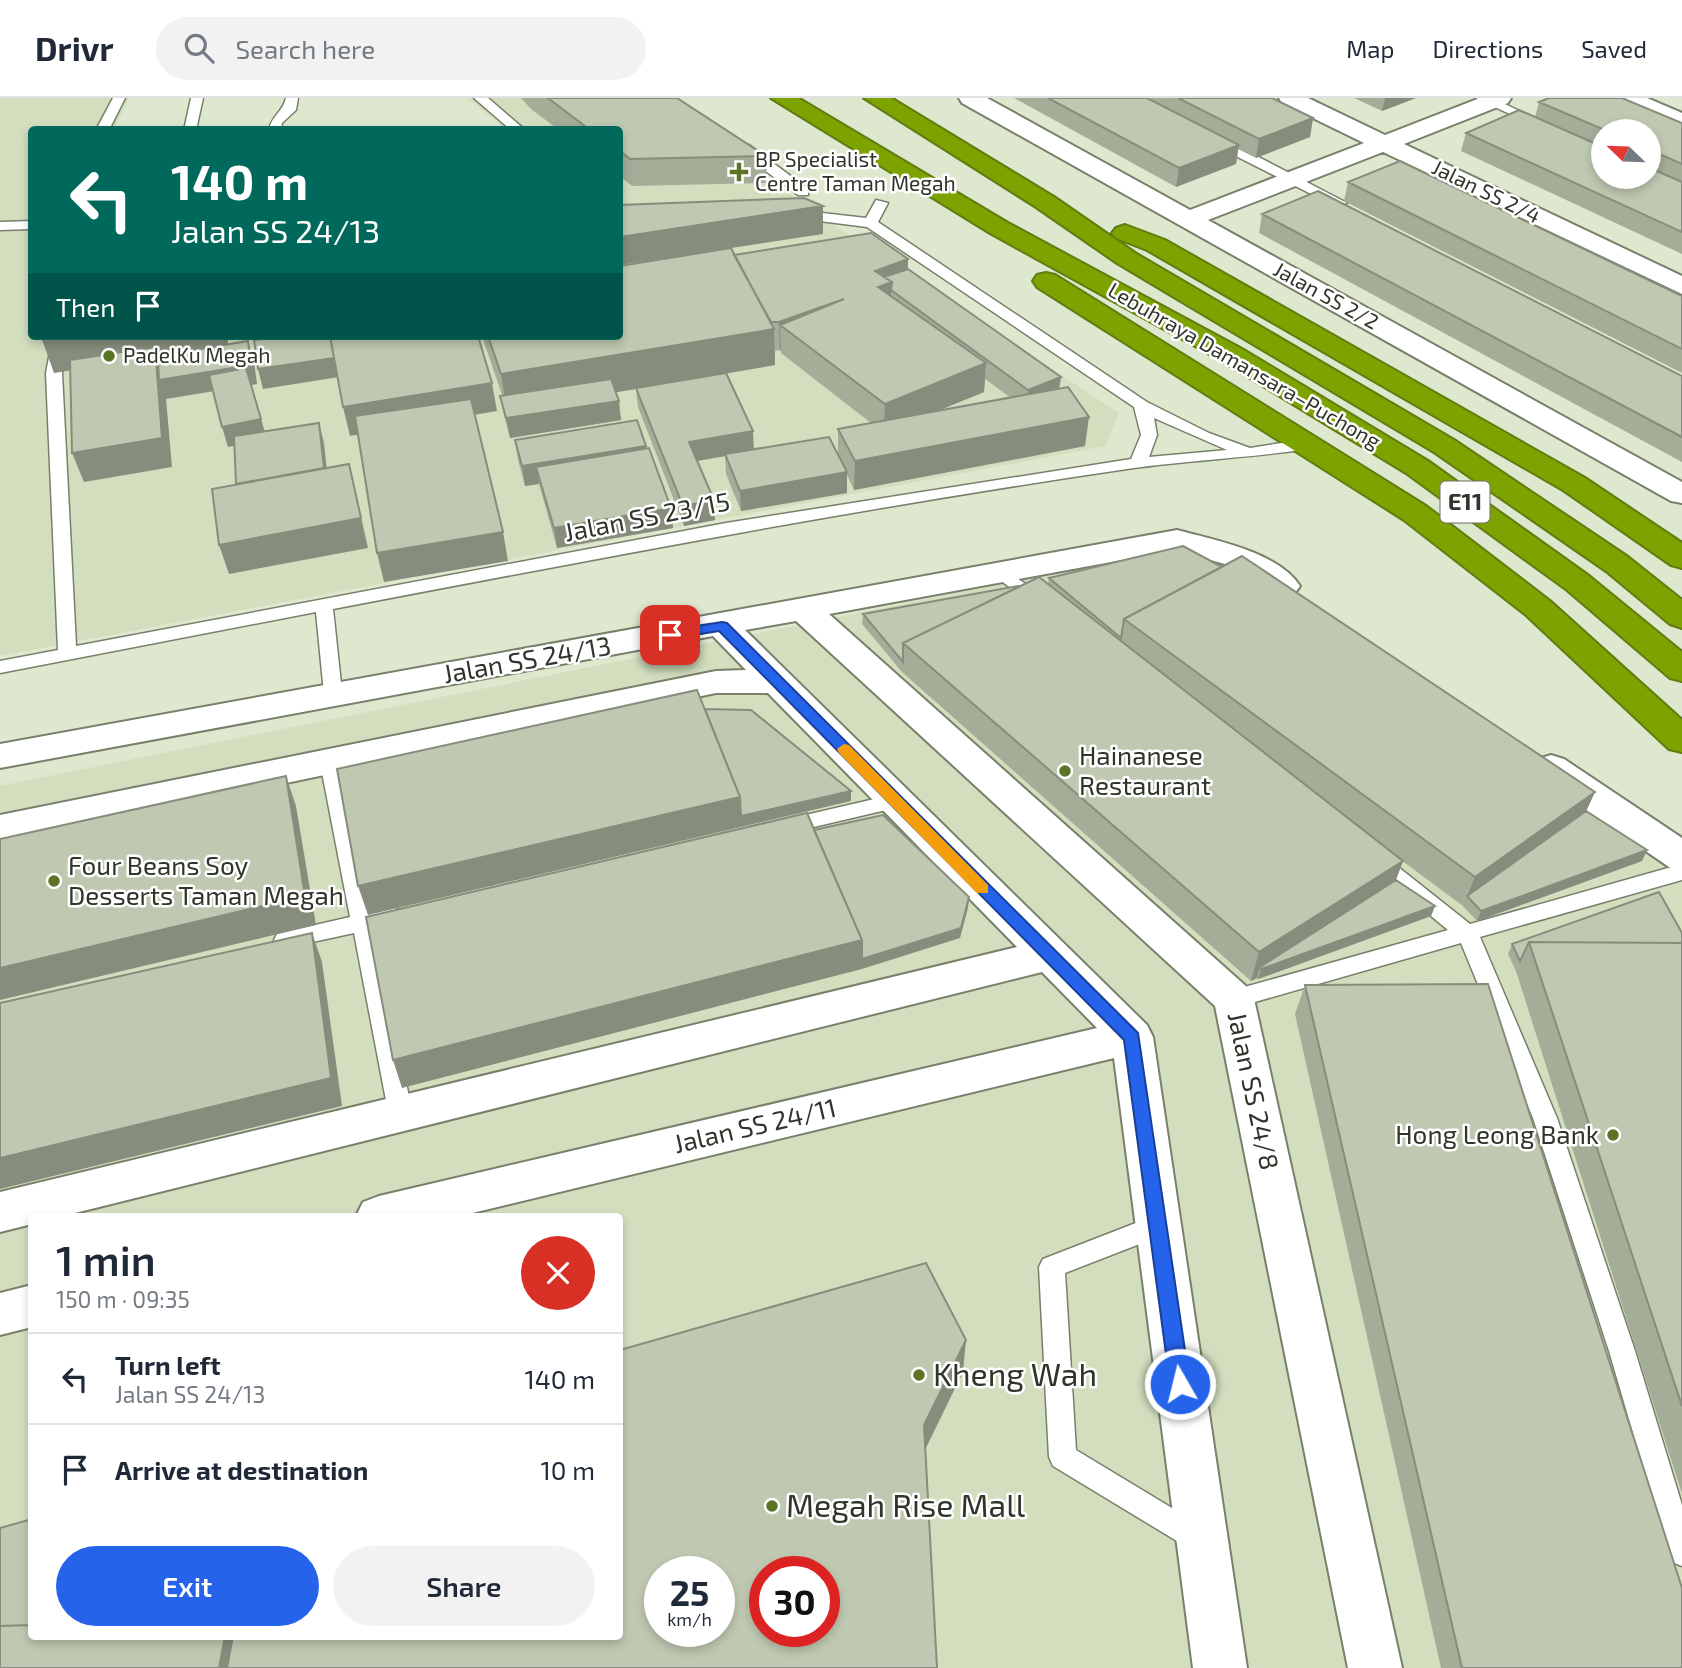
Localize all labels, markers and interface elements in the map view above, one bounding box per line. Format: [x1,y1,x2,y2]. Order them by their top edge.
search box [156,17,646,80]
text: Drivr [35,28,114,68]
icon: search [180,29,218,67]
text: Search here [236,33,375,64]
text: Map [1346,34,1394,63]
text: Directions [1432,34,1543,63]
text: Saved [1581,34,1647,63]
north arrow [1591,119,1661,189]
map controls [1591,119,1661,189]
place label: BP Specialist Centre Taman Megah [755,146,956,195]
text: 140 m [171,151,308,210]
icon: left [56,154,147,245]
street label: Jalan SS 2/4 [1429,154,1545,228]
marker: BP Specialist Centre Taman Megah [729,162,749,182]
text: Jalan SS 24/13 [171,211,380,249]
street label: Jalan SS 2/2 [1270,256,1384,334]
street label: Lebuhraya Damansara–Puchong [1104,276,1386,453]
icon: arrive [129,287,167,325]
text: Then [56,291,115,322]
place label: PadelKu Megah [123,342,270,367]
marker: PadelKu Megah [101,348,117,364]
road number: E11 [1440,482,1490,522]
street label: Jalan SS 23/15 [561,484,732,547]
pin [640,605,700,665]
icon: arrive [651,616,689,654]
street label: Jalan SS 24/13 [440,629,613,689]
place label: Hainanese Restaurant [1079,739,1211,800]
marker: Hainanese Restaurant [1057,763,1073,779]
place label: Four Beans Soy Desserts Taman Megah [68,849,344,910]
marker: Four Beans Soy Desserts Taman Megah [46,873,62,889]
street label: Jalan SS 24/8 [1223,1009,1286,1173]
street label: Jalan SS 24/11 [670,1091,839,1158]
place label: Hong Leong Bank [1395,1118,1599,1149]
marker: Hong Leong Bank [1605,1127,1621,1143]
text: 1 min [56,1234,156,1284]
button: close [521,1236,595,1310]
text: 150 m · 09:35 [56,1285,190,1313]
position arrow [1143,1347,1217,1421]
text: Turn left [115,1349,221,1380]
place label: Kheng Wah [933,1354,1097,1392]
icon: left [56,1360,94,1398]
text: 140 m [524,1363,595,1394]
marker: Kheng Wah [911,1367,927,1383]
text: Jalan SS 24/13 [115,1380,265,1408]
icon: arrive [56,1451,94,1489]
text: Arrive at destination [115,1454,368,1485]
text: 10 m [540,1454,595,1485]
place label: Megah Rise Mall [786,1485,1026,1523]
marker: Megah Rise Mall [764,1498,780,1514]
button: Exit [56,1546,319,1626]
button: Share [333,1546,595,1626]
speed limit sign: 30 [749,1556,840,1647]
text: 25 [670,1571,709,1613]
text: km/h [667,1608,712,1630]

